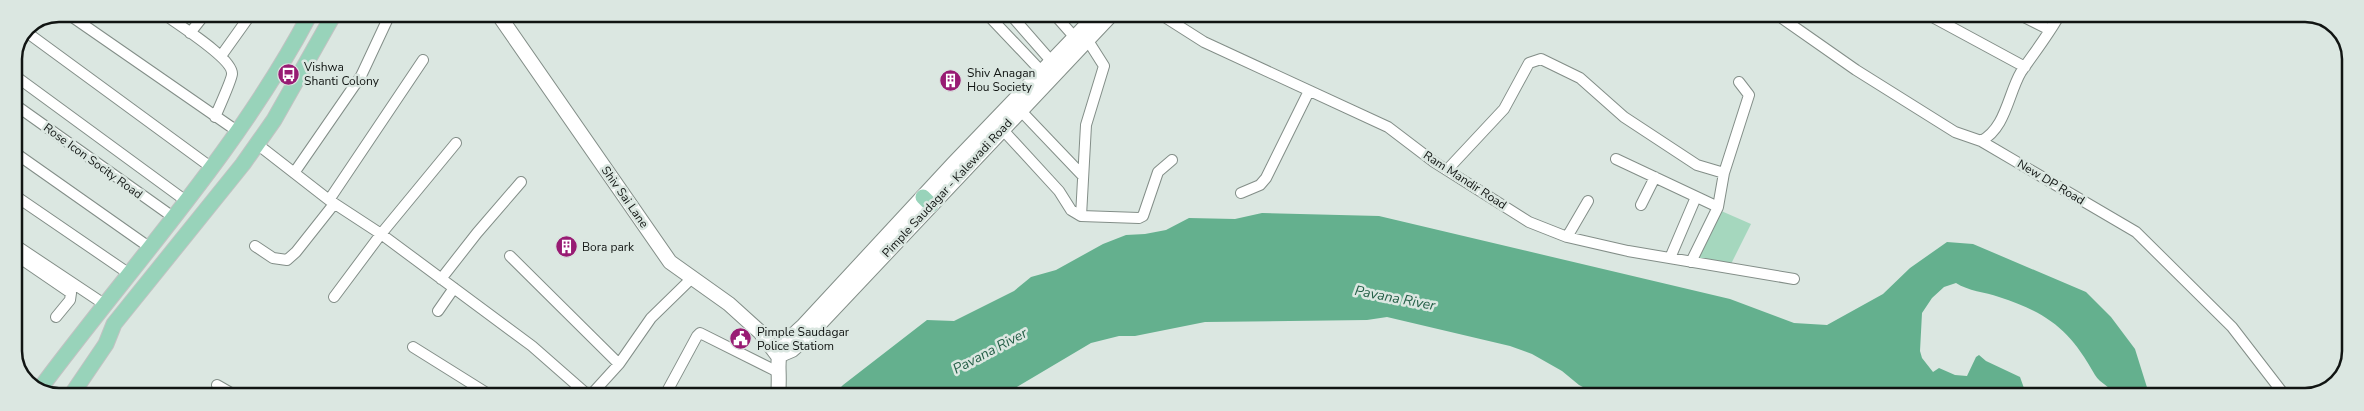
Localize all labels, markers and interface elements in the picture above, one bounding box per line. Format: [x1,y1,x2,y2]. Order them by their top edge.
place label: Vishwa Shanti Colony [303,59,380,89]
bus stop icon: Vishwa Shanti Colony [276,62,300,86]
place label: Shiv Anagan Hou Society [967,65,1035,95]
building icon: Shiv Anagan Hou Society [939,68,963,92]
street label: Pimple Saudagar - Kalewadi Road [878,115,1016,261]
street label: Rose Icon Socity Road [40,120,146,202]
street label: Ram Mandir Road [1420,147,1510,213]
street label: New DP Road [2014,156,2088,208]
street label: Shiv Sai Lane [598,163,652,231]
building icon: Bora park [554,235,578,259]
place label: Bora park [582,239,635,255]
water label: Pavana River [1353,281,1438,315]
water label: Pavana River [950,323,1031,379]
place label: Pimple Saudagar Police Statiom [757,324,850,354]
public building icon: Pimple Saudagar Police Statiom [729,327,753,351]

